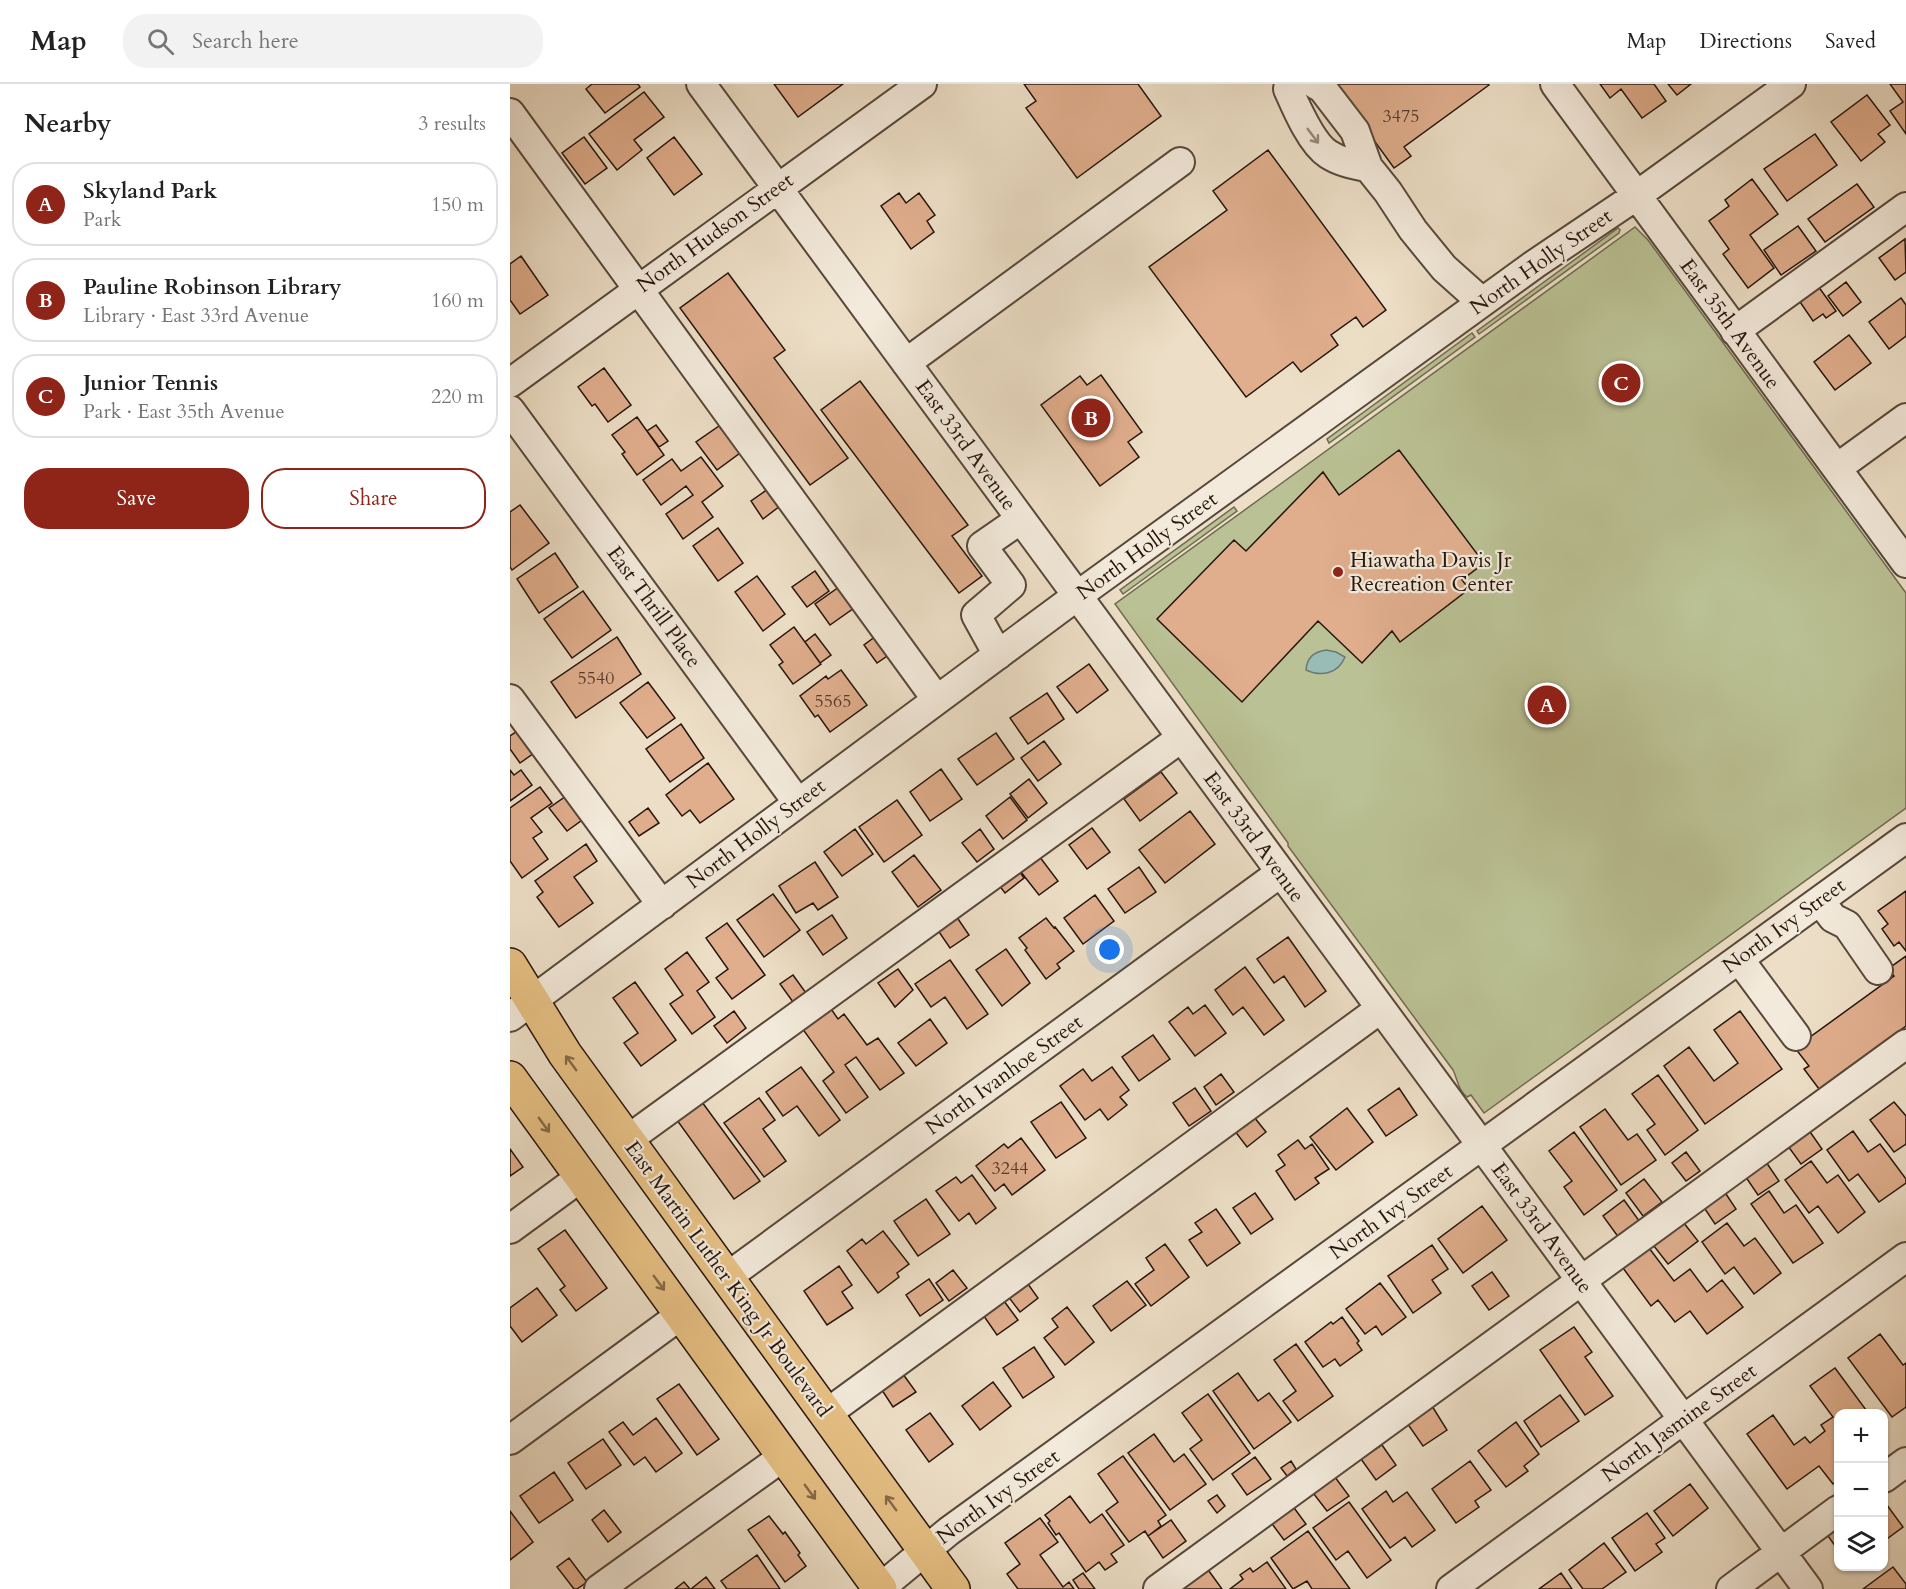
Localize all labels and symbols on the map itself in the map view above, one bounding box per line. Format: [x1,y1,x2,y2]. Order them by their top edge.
house number: 3475 [1383,104,1419,129]
one-way arrow [1307,127,1319,143]
street label: North Hudson Street [631,166,800,300]
street label: North Holly Street [1464,202,1618,322]
street label: East 35th Avenue [1673,253,1787,395]
pin: C [1602,360,1640,406]
street label: East 33rd Avenue [909,374,1023,516]
pin: B [1072,396,1110,440]
street label: North Holly Street [1071,485,1224,607]
street label: East Thrill Place [600,540,708,674]
place label: Hiawatha Davis Jr Recreation Center [1350,546,1513,599]
marker: Hiawatha Davis Jr Recreation Center [1331,565,1345,579]
house number: 5540 [578,666,614,691]
pin: A [1528,682,1566,728]
house number: 5565 [815,689,851,714]
street label: East 33rd Avenue [1197,766,1311,908]
street label: North Holly Street [680,772,832,896]
street label: North Ivy Street [1717,871,1852,981]
your location [1095,935,1124,964]
street label: North Ivanhoe Street [919,1008,1089,1142]
one-way arrow [565,1056,578,1072]
one-way arrow [538,1117,550,1133]
street label: East Martin Luther King Jr Boulevard [618,1135,838,1423]
house number: 3244 [992,1156,1028,1181]
street label: North Ivy Street [1324,1157,1459,1267]
street label: East 33rd Avenue [1485,1157,1599,1299]
one-way arrow [653,1274,665,1290]
street label: North Jasmine Street [1596,1357,1763,1489]
street label: North Ivy Street [931,1442,1066,1552]
one-way arrow [804,1483,816,1499]
one-way arrow [884,1496,897,1512]

